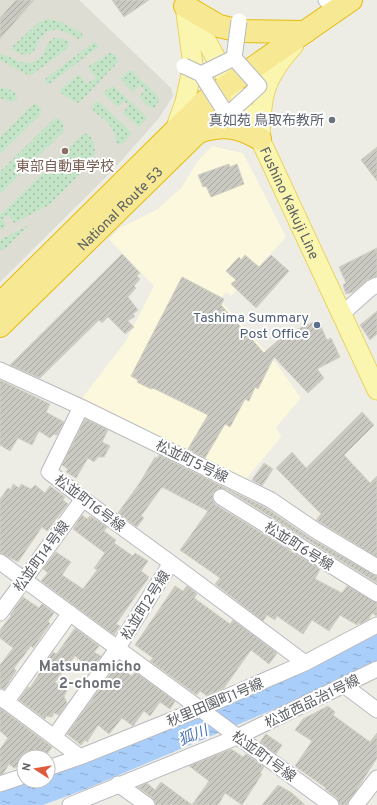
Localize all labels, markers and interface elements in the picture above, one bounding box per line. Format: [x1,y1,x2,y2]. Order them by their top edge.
place label: 真如苑 鳥取布教所 [209,113,324,130]
marker: 真如苑 鳥取布教所 [327,115,337,125]
street label: Fushino Kakuji Line [255,145,322,262]
marker: 東部自動車学校 [60,146,70,156]
place label: 東部自動車学校 [16,159,114,176]
street label: National Route 53 [75,164,167,255]
place label: Tashima Summary Post Office [193,310,309,343]
marker: Tashima Summary Post Office [312,320,322,330]
street label: 松並町5号線 [152,437,230,487]
street label: 松並町16号線 [51,472,128,536]
street label: 松並町14号線 [11,518,74,596]
street label: 松並町6号線 [260,519,336,575]
street label: 松並町2号線 [118,568,174,644]
district label: Matsunamicho 2-chome [39,658,141,694]
street label: 松並西品治1号線 [263,672,363,733]
street label: 秋里田園町1号線 [165,675,266,731]
water label: 狐川 [176,721,213,751]
street label: 松並町1号線 [228,728,299,786]
north arrow [16,749,56,789]
text: N [20,762,35,772]

